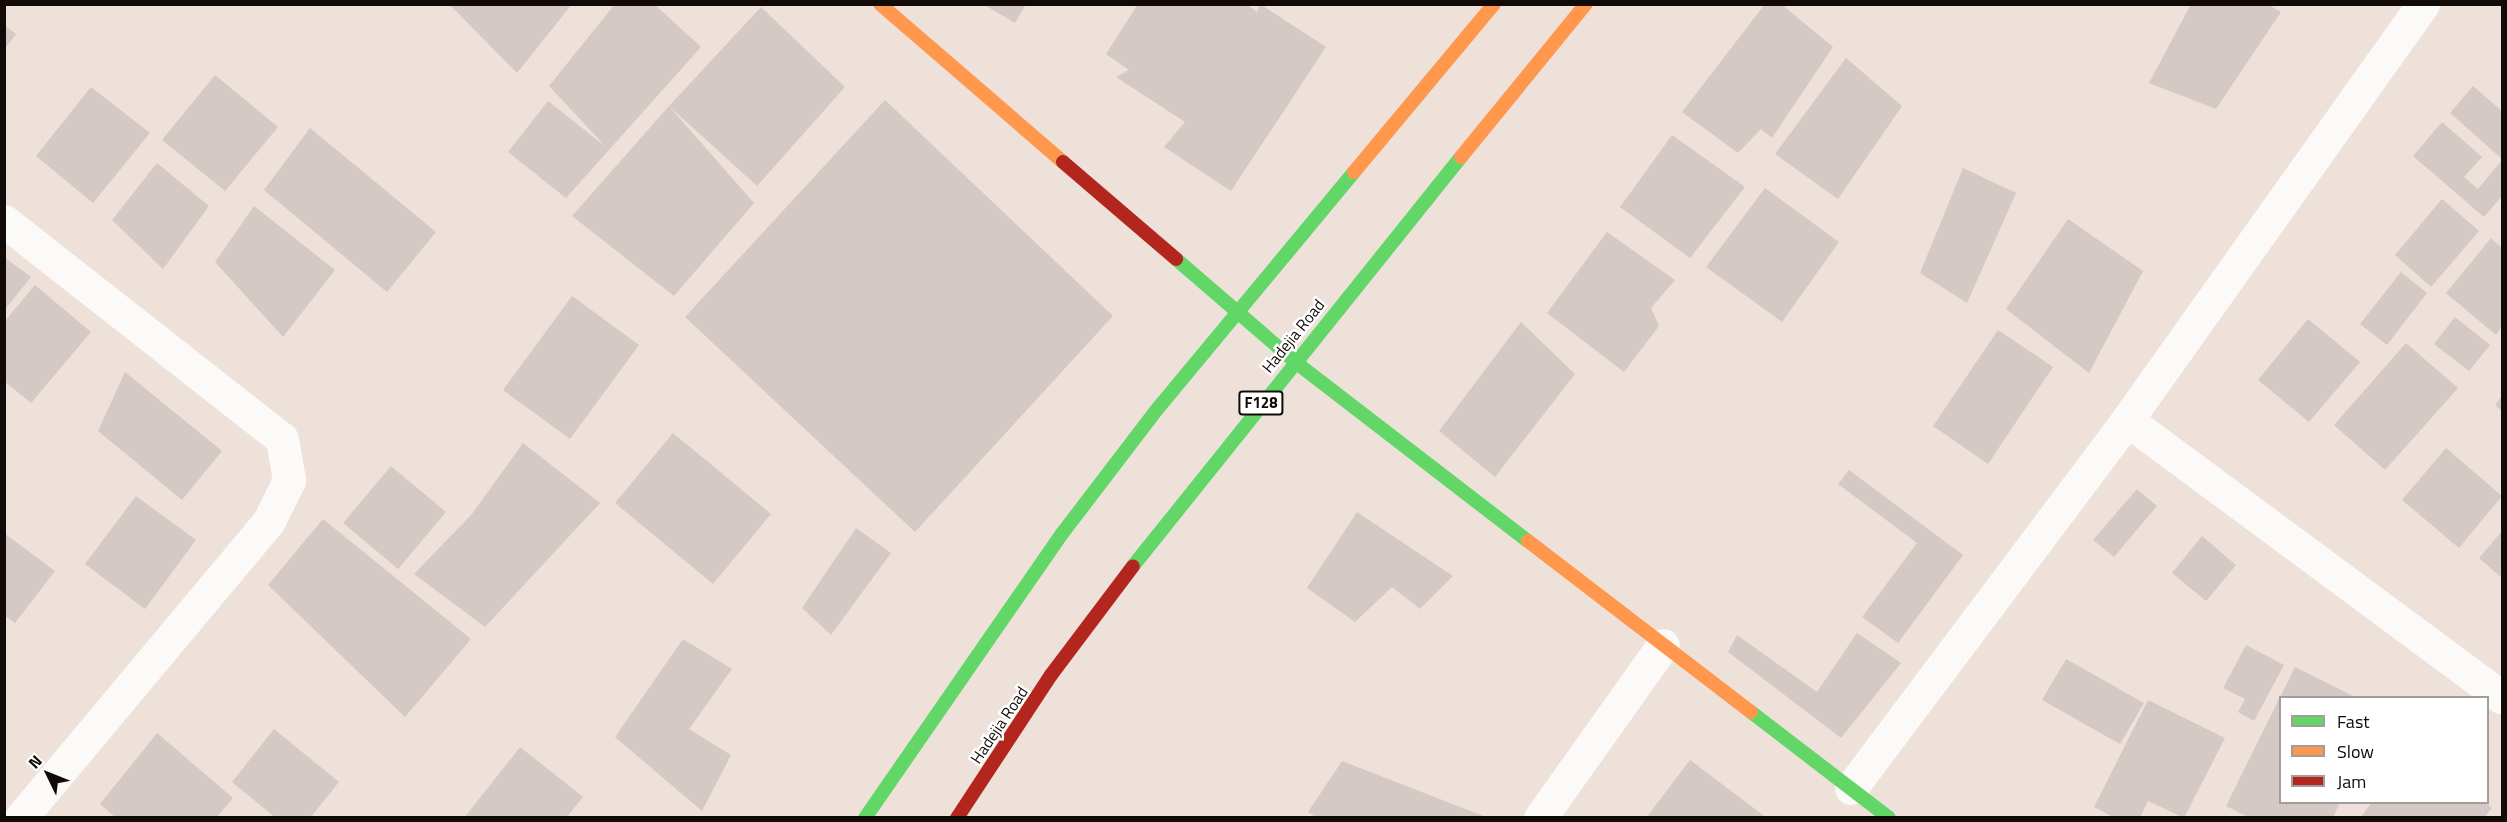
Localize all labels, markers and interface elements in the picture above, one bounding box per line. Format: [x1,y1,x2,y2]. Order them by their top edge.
street label: Hadejia Road [1258,296,1328,376]
road number: F128 [1237,391,1285,415]
street label: Hadejia Road [966,683,1032,767]
legend [2279,696,2489,804]
text: Fast [2337,708,2370,735]
text: Slow [2337,738,2374,765]
north arrow [18,744,78,804]
text: N [22,749,47,774]
text: Jam [2337,768,2366,795]

